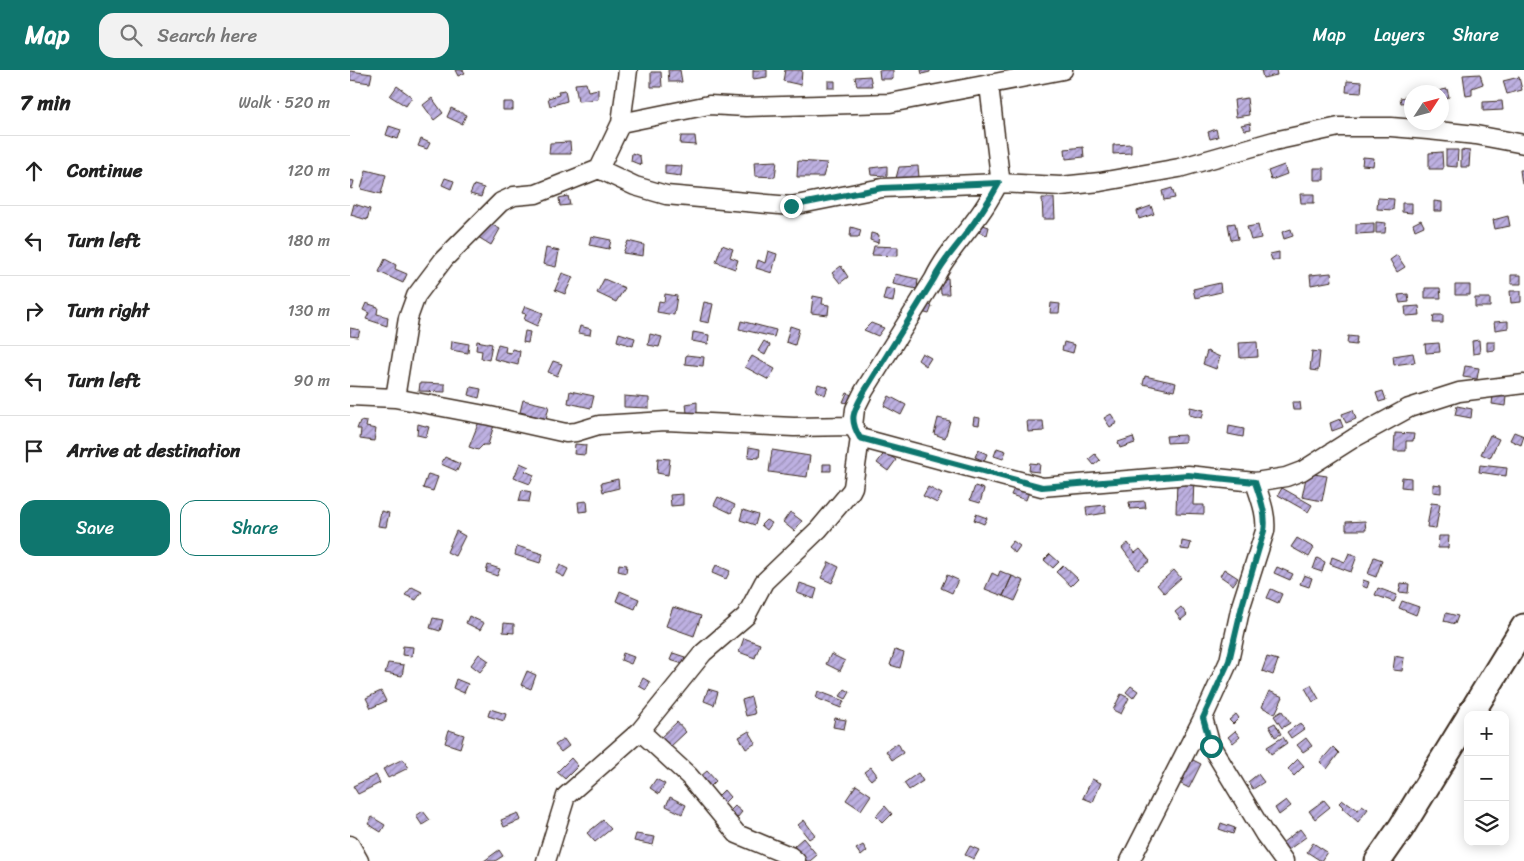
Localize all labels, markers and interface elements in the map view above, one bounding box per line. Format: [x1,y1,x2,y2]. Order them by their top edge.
search box [99,13,449,58]
text: Map [25,14,69,56]
text: Search here [157,19,257,52]
text: Map [1313,19,1346,51]
text: Layers [1374,19,1425,51]
text: Share [1453,19,1499,51]
icon: search [117,21,145,49]
text: 7 min [20,84,71,122]
north arrow [1404,85,1449,130]
text: Walk · 520 m [238,88,330,117]
text: Continue [67,154,143,187]
text: 120 m [287,156,330,185]
icon: ahead [20,157,48,185]
route end [780,195,803,218]
text: Turn left [67,224,140,257]
text: 180 m [287,226,330,255]
icon: left [20,227,48,255]
text: Turn right [67,294,149,327]
text: 130 m [288,296,330,325]
icon: right [20,297,48,325]
text: Turn left [67,364,140,397]
text: 90 m [294,366,330,395]
icon: left [20,367,48,395]
text: Arrive at destination [67,434,240,467]
icon: arrive [20,437,48,465]
button: Save [20,500,170,556]
button: Share [180,500,330,556]
map controls [1464,711,1509,846]
button: + [1464,711,1509,756]
route start [1200,735,1223,758]
button: − [1464,756,1509,801]
button: layers [1464,801,1509,846]

